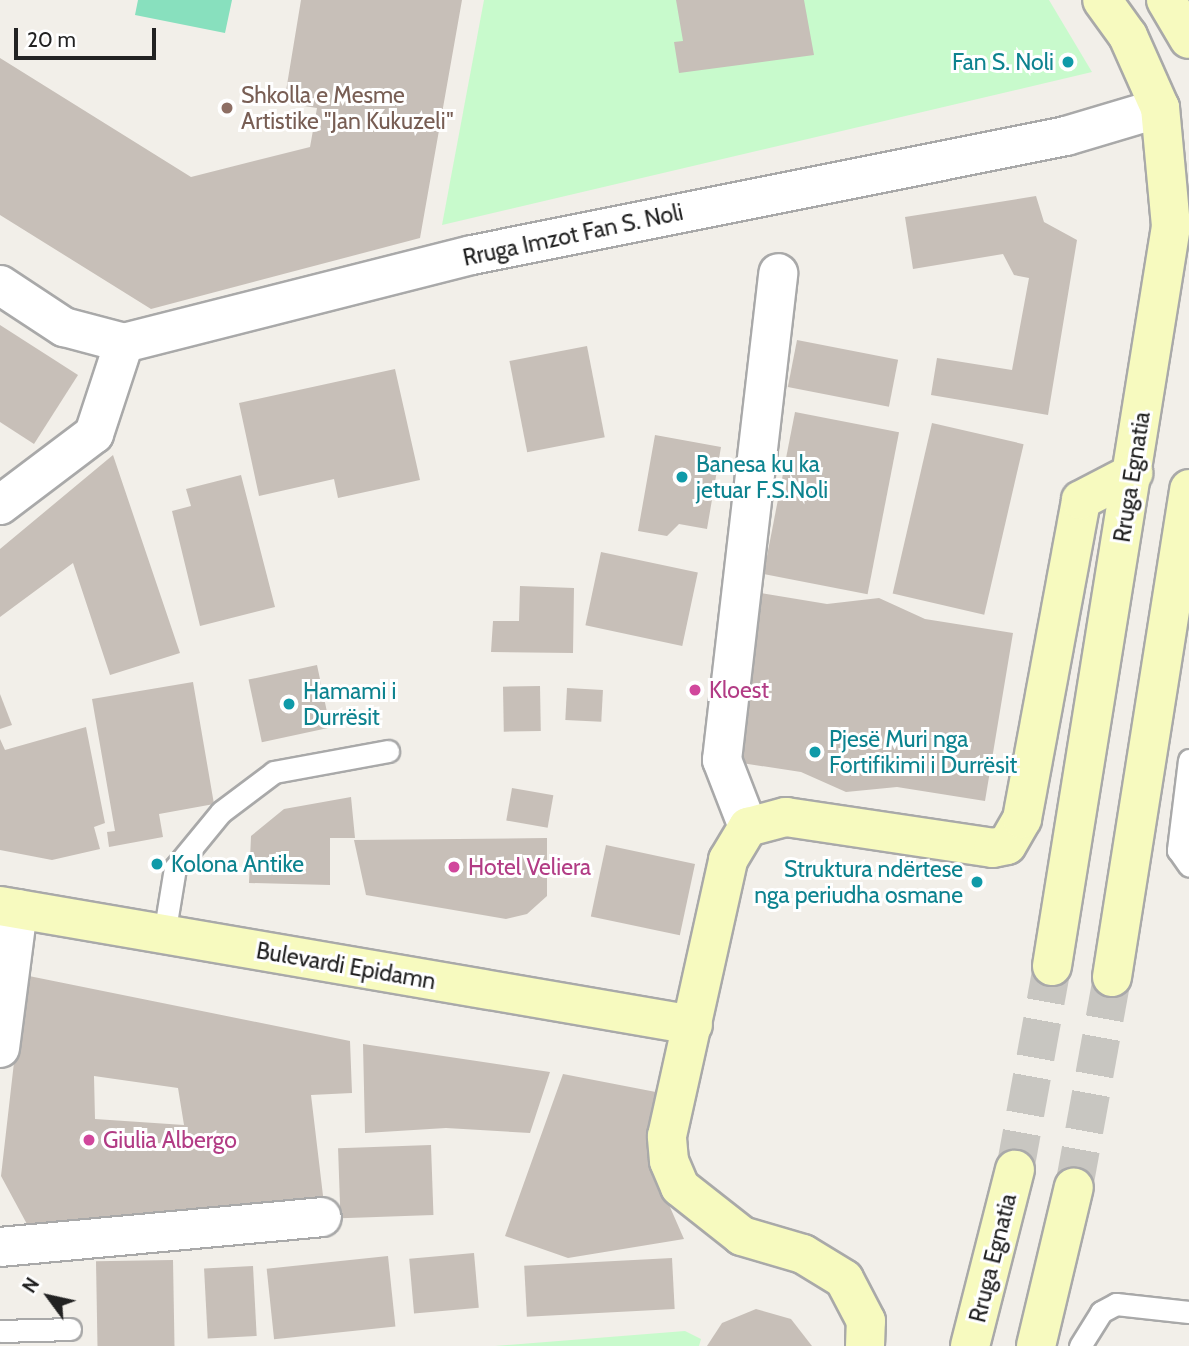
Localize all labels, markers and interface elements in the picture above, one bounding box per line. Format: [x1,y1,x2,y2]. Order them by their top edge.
scale bar [18,14,159,58]
text: 20 m [27,27,76,52]
place label: Fan S. Noli [952,48,1054,76]
marker: Fan S. Noli [1060,54,1076,70]
place label: Shkolla e Mesme Artistike "Jan Kukuzeli" [241,81,454,135]
marker: Shkolla e Mesme Artistike "Jan Kukuzeli" [219,100,235,116]
street label: Rruga Imzot Fan S. Noli [460,198,686,272]
street label: Rruga Egnatia [1108,410,1156,544]
place label: Banesa ku ka jetuar F.S.Noli [696,450,828,504]
marker: Banesa ku ka jetuar F.S.Noli [674,469,690,485]
place label: Kloest [709,676,769,704]
place label: Hamami i Durrësit [303,677,396,731]
marker: Kloest [687,682,703,698]
marker: Hamami i Durrësit [281,696,297,712]
place label: Pjesë Muri nga Fortifikimi i Durrësit [829,725,1017,779]
marker: Pjesë Muri nga Fortifikimi i Durrësit [807,744,823,760]
place label: Kolona Antike [171,850,304,878]
place label: Hotel Veliera [468,853,591,881]
place label: Struktura ndërtese nga periudha osmane [754,855,963,909]
marker: Kolona Antike [149,856,165,872]
marker: Hotel Veliera [446,859,462,875]
marker: Struktura ndërtese nga periudha osmane [969,874,985,890]
street label: Bulevardi Epidamn [254,937,438,995]
place label: Giulia Albergo [103,1126,237,1154]
marker: Giulia Albergo [81,1132,97,1148]
street label: Rruga Egnatia [964,1191,1022,1325]
north arrow [14,1262,84,1332]
text: N [18,1273,44,1297]

